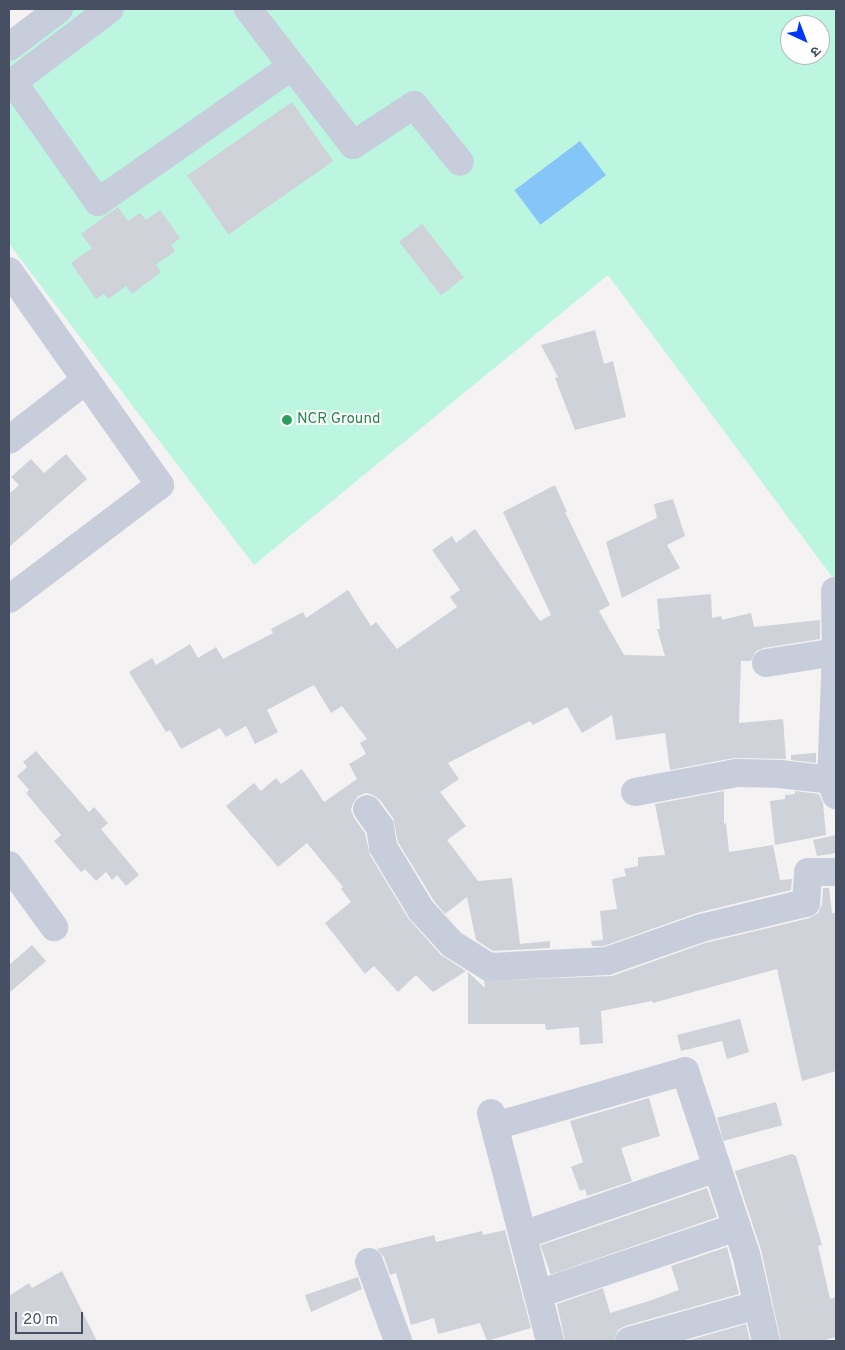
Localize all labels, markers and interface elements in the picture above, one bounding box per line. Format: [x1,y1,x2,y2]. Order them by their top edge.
north arrow [780,15,830,65]
text: उ [806,42,824,60]
place label: NCR Ground [297,411,380,429]
marker: NCR Ground [281,414,293,426]
scale bar [18,1302,85,1334]
text: 20 m [23,1311,58,1330]

